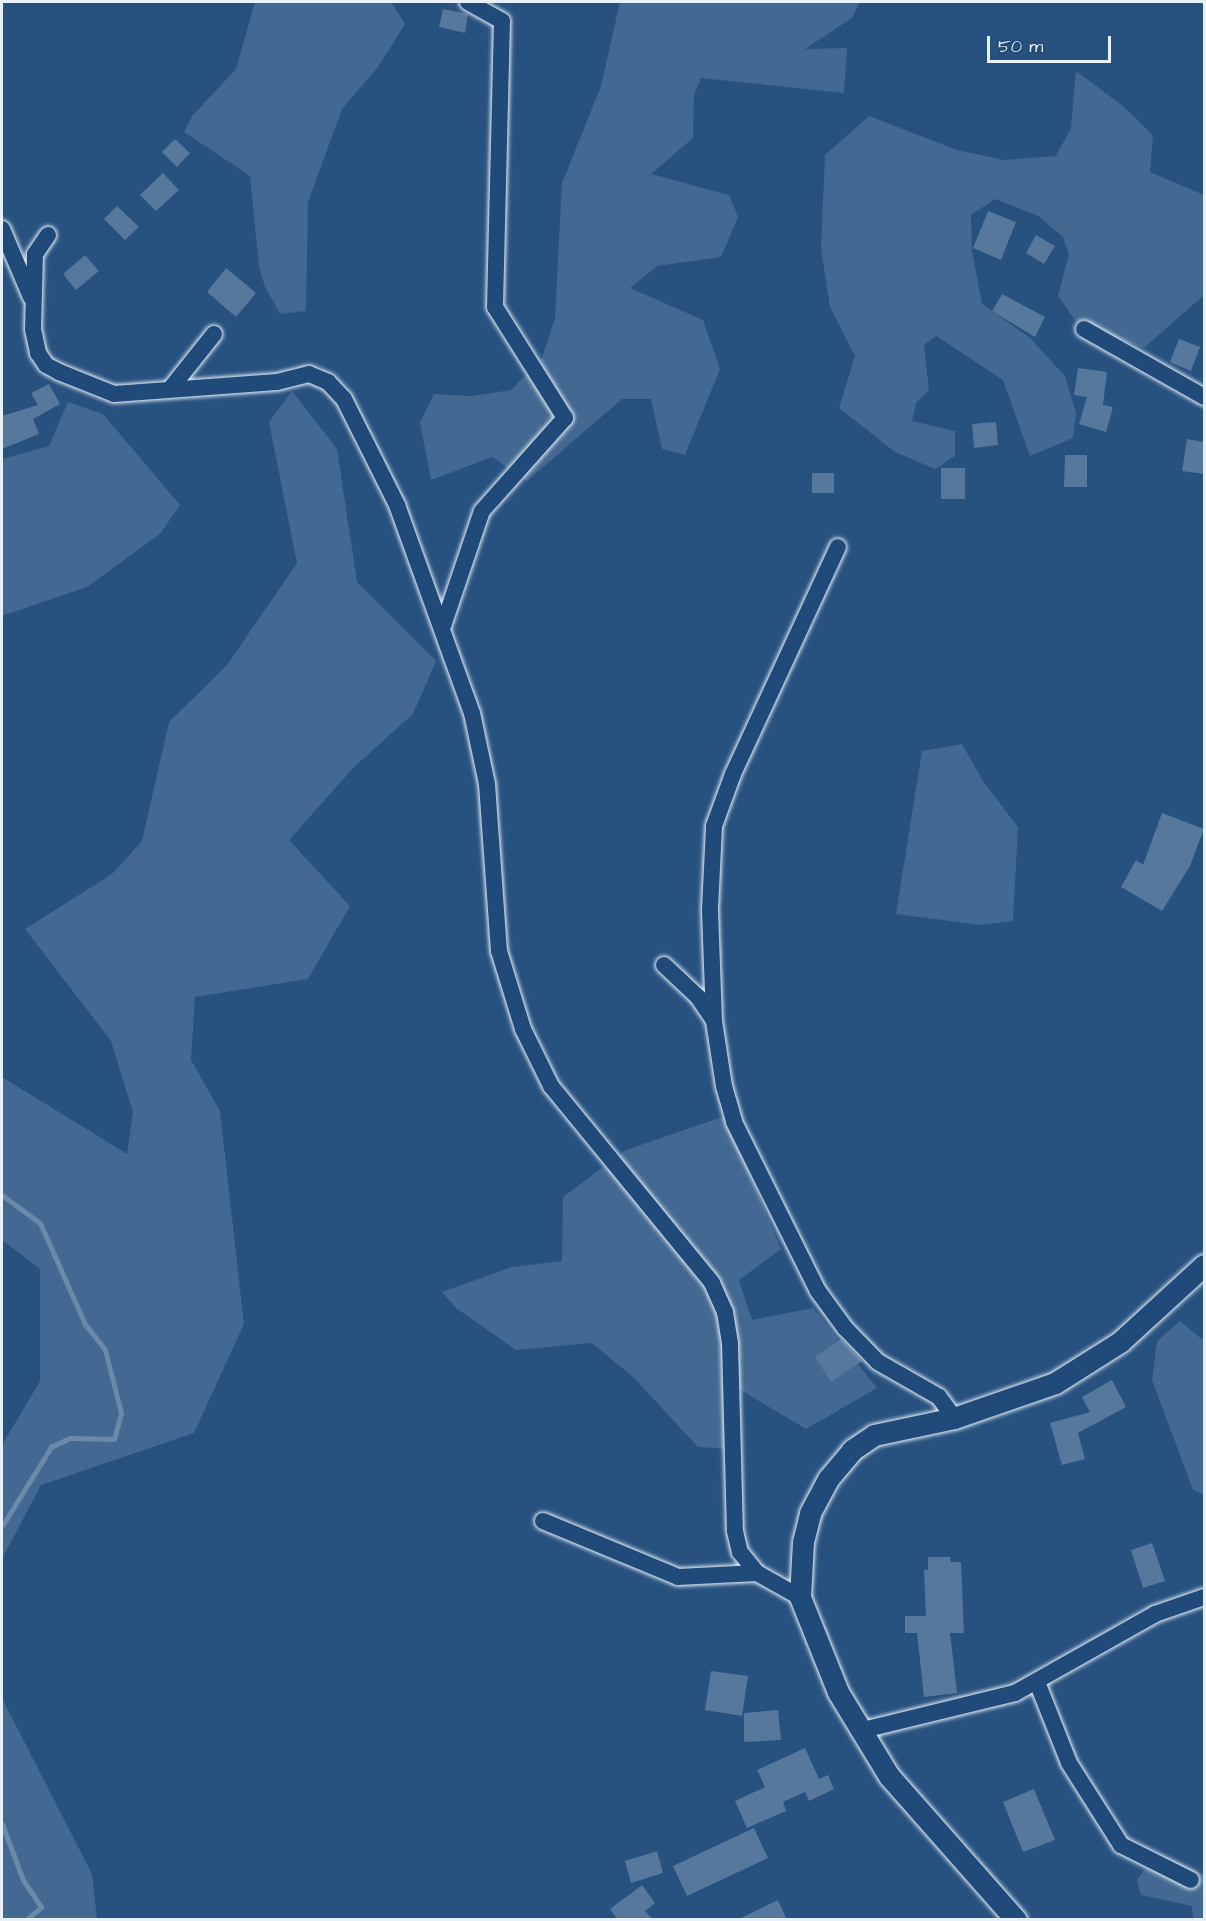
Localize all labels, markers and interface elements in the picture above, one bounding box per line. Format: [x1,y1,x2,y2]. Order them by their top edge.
scale bar [990,24,1114,62]
text: 50 m [998,34,1043,59]

